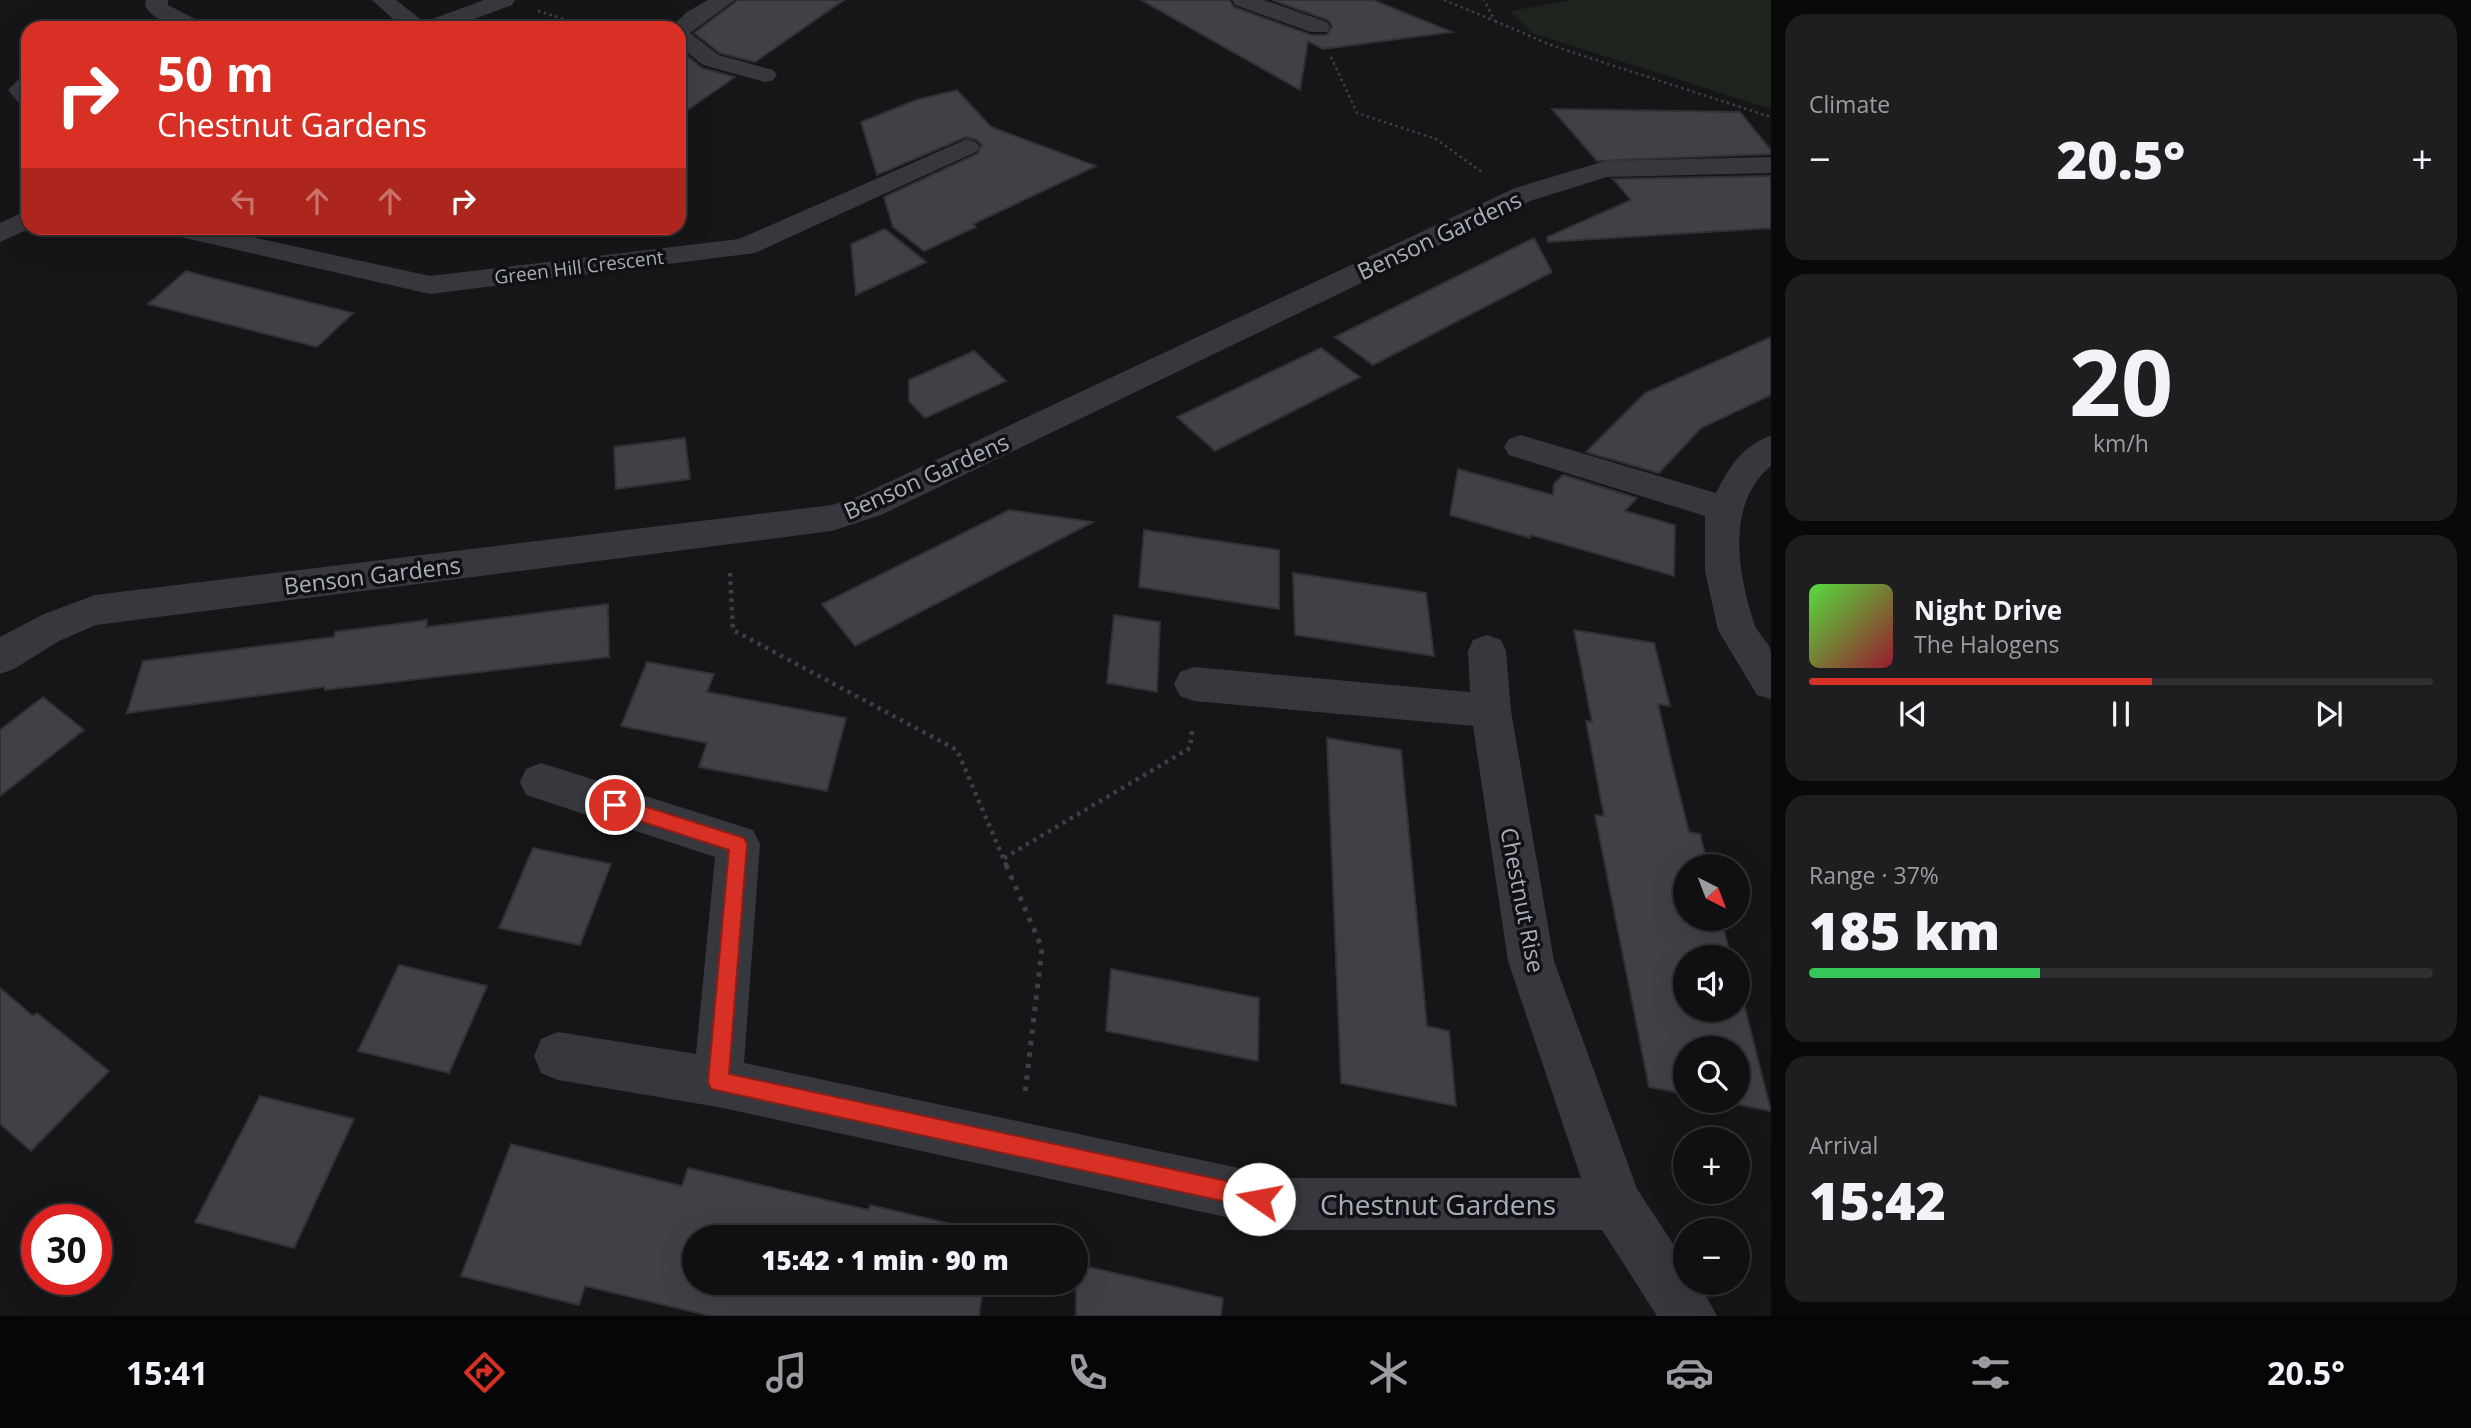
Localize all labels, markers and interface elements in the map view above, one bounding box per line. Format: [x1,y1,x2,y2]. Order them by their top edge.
text: 50 m [157,40,274,106]
icon: right [42,49,133,140]
text: Climate [1809,88,1890,120]
text: Chestnut Gardens [157,103,427,146]
text: 20.5° [2057,123,2185,194]
text: − [1809,132,1831,184]
text: + [2411,132,2433,184]
icon: left [225,182,263,220]
icon: ahead [298,182,336,220]
icon: ahead [371,182,409,220]
icon: right [444,182,482,220]
street label: Benson Gardens [1352,183,1526,287]
street label: Green Hill Crescent [493,244,665,290]
text: 20 [2069,319,2173,443]
street label: Benson Gardens [838,425,1014,527]
text: km/h [2093,427,2149,459]
street label: Benson Gardens [282,548,462,602]
text: Night Drive [1914,592,2062,628]
text: The Halogens [1914,628,2060,660]
icon: previous [1894,695,1932,733]
icon: pause [2102,695,2140,733]
icon: next [2310,695,2348,733]
pin [585,775,645,835]
icon: arrive [596,786,634,824]
street label: Chestnut Rise [1493,825,1553,975]
north arrow [1673,854,1750,931]
map controls [1673,854,1750,1295]
text: Range · 37% [1809,859,1939,891]
text: 185 km [1809,894,2000,965]
button: sound [1673,945,1750,1022]
button: search [1673,1036,1750,1113]
button: + [1673,1127,1750,1204]
text: Arrival [1809,1129,1878,1161]
position arrow [1222,1162,1296,1236]
text: 15:42 [1809,1164,1946,1235]
street label: Chestnut Gardens [1320,1185,1556,1223]
speed limit sign: 30 [21,1204,112,1295]
button: − [1673,1218,1750,1295]
text: 15:42 · 1 min · 90 m [761,1242,1009,1278]
icon: directions [460,1348,509,1397]
icon: music [762,1348,811,1397]
icon: phone [1063,1348,1112,1397]
icon: climate [1364,1348,1413,1397]
icon: car [1665,1348,1714,1397]
icon: filters [1966,1348,2015,1397]
text: 15:41 [126,1351,208,1394]
text: 20.5° [2267,1351,2345,1394]

